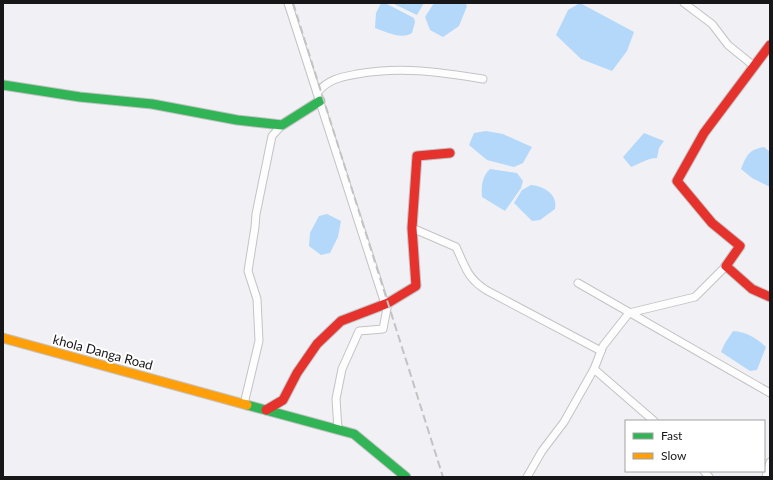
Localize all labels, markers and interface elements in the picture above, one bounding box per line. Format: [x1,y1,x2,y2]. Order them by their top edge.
street label: khola Danga Road [51,331,155,373]
legend [625,420,765,472]
text: Fast [661,428,683,443]
text: Slow [661,448,687,463]

